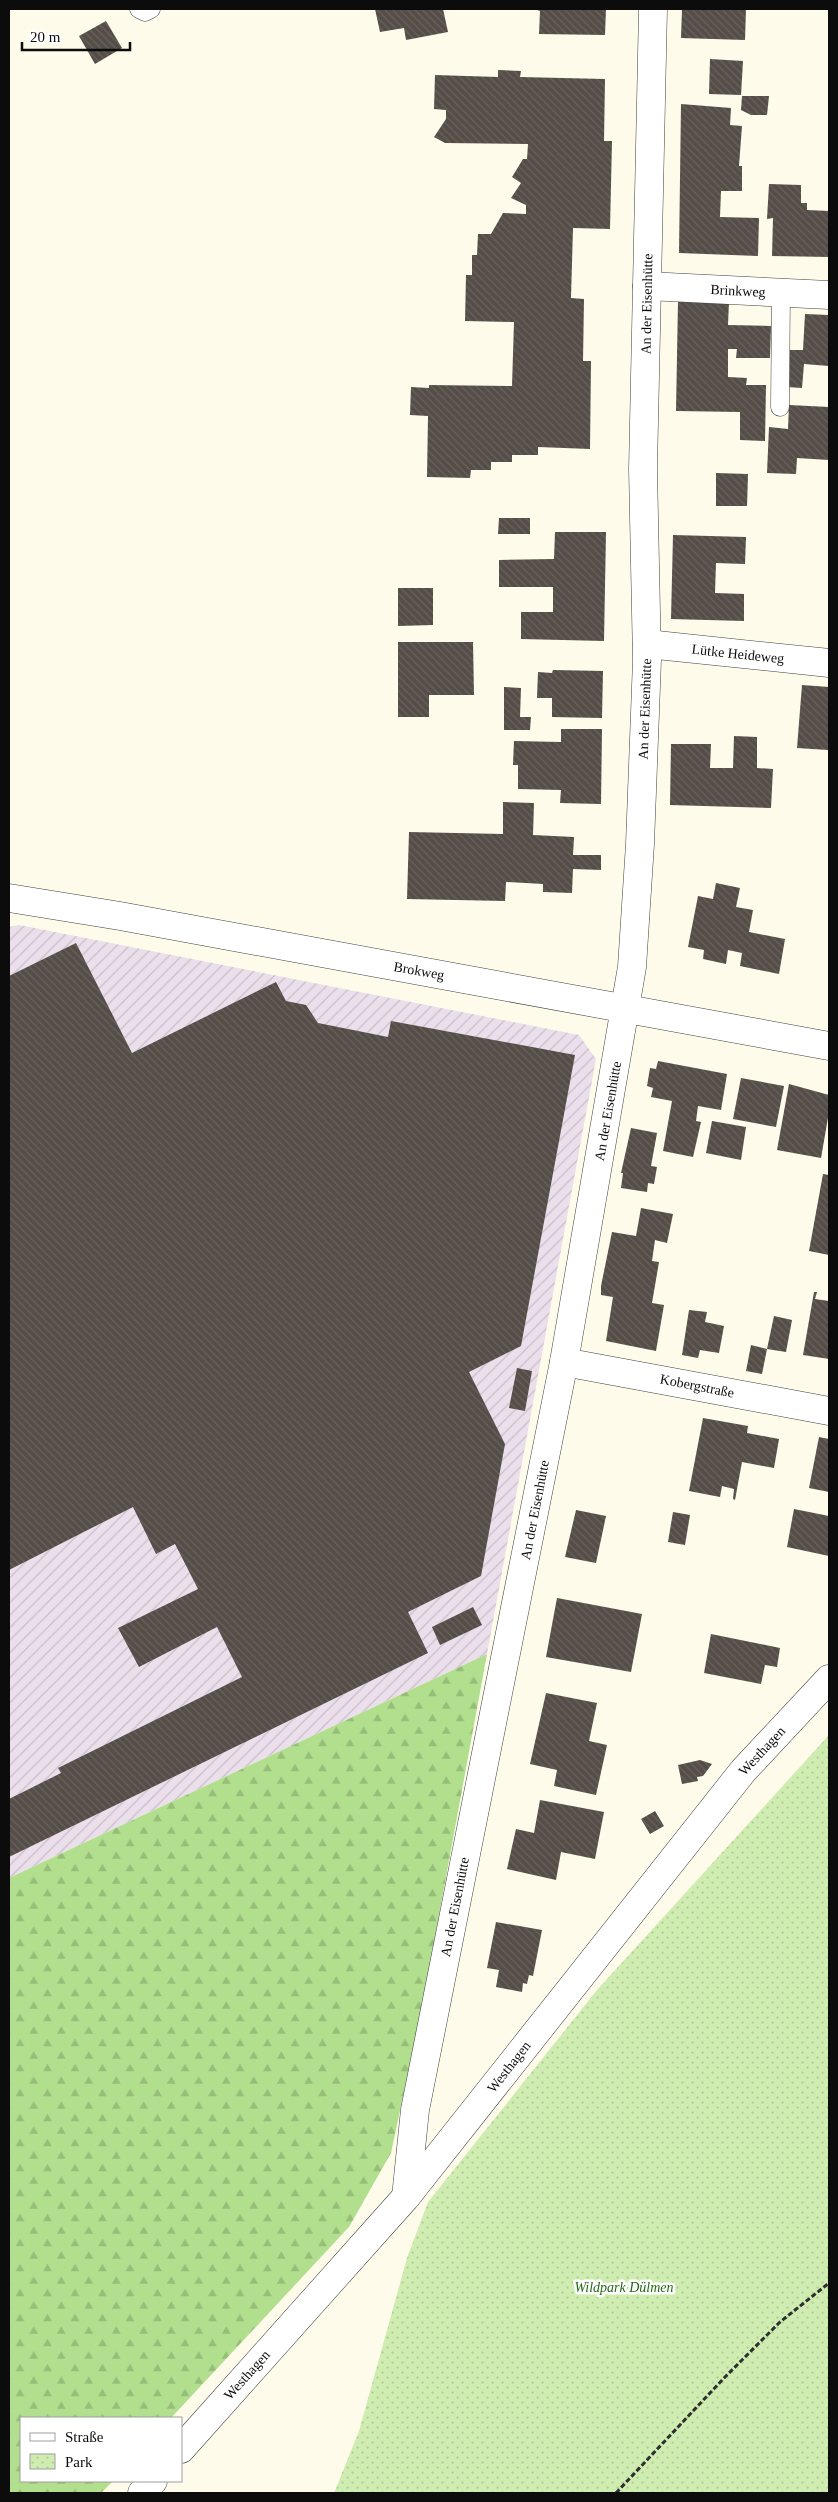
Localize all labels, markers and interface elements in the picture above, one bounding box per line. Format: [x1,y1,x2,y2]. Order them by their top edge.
scale bar [22,20,130,52]
text: 20 m [30,29,61,45]
street label: An der Eisenhütte [639,253,655,355]
street label: Brinkweg [710,282,766,300]
street label: Lütke Heideweg [691,642,785,666]
street label: An der Eisenhütte [636,658,654,760]
street label: Brokweg [392,959,446,983]
street label: An der Eisenhütte [592,1060,624,1162]
street label: Kobergstraße [659,1371,735,1401]
street label: An der Eisenhütte [518,1459,552,1561]
street label: Westhagen [736,1724,788,1778]
street label: An der Eisenhütte [438,1856,472,1958]
street label: Westhagen [484,2038,534,2096]
park label: Wildpark Dülmen [574,2280,674,2295]
street label: Westhagen [221,2347,273,2403]
legend [20,2417,182,2482]
text: Straße [65,2429,104,2445]
text: Park [65,2454,93,2470]

